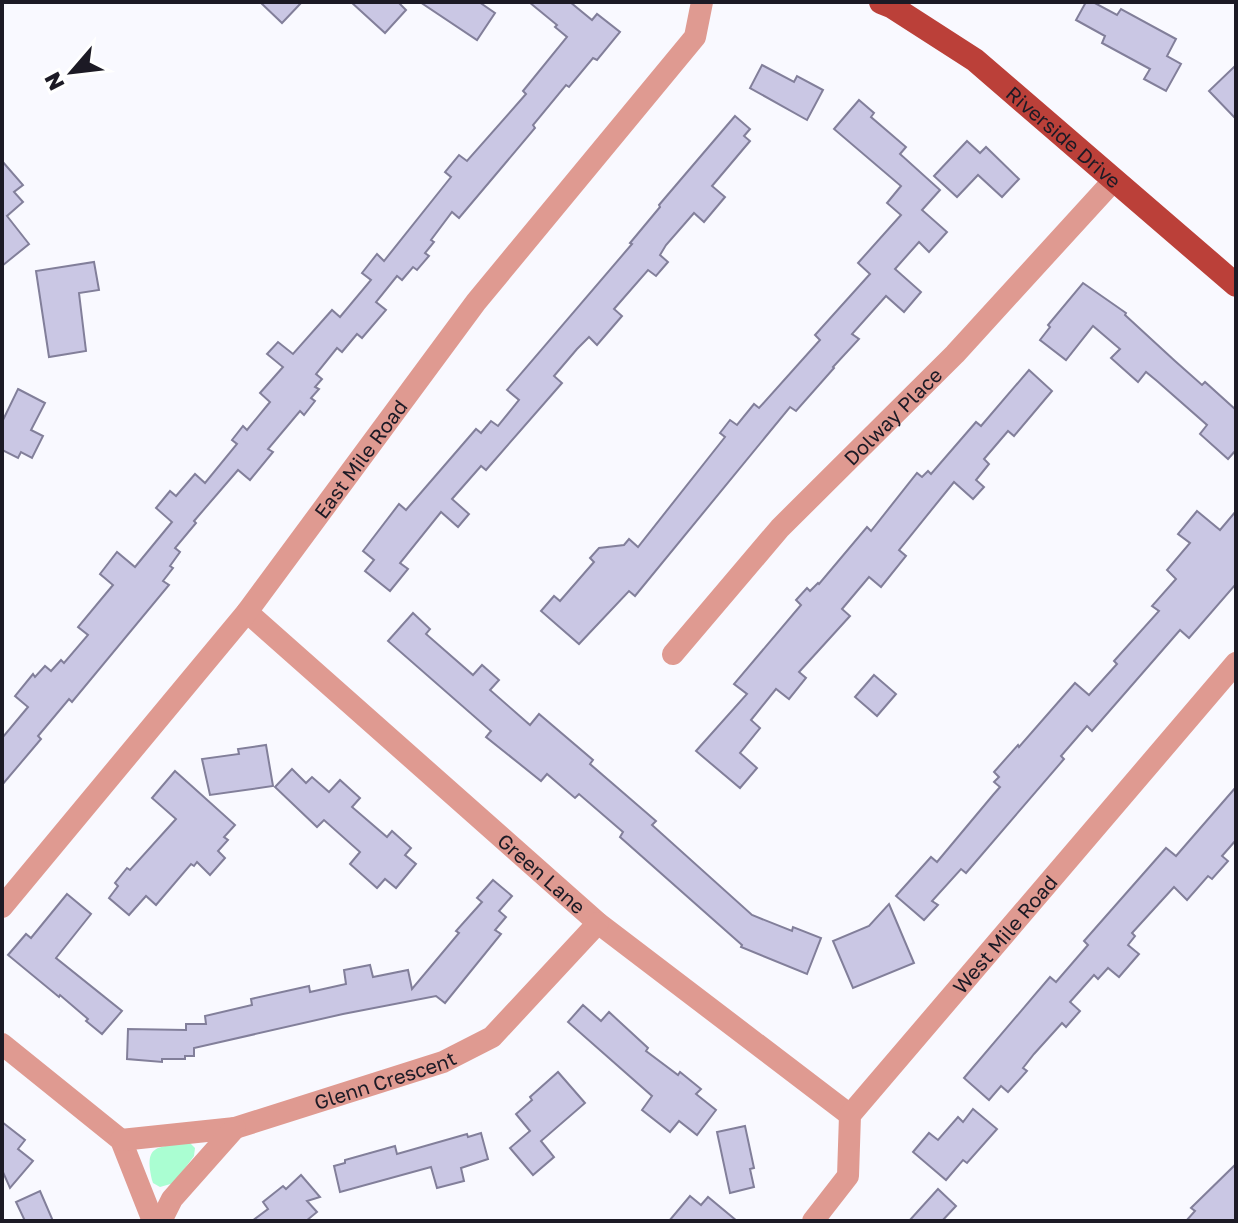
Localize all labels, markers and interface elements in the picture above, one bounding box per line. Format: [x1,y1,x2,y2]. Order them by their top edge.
north arrow [32,32,112,112]
text: N [38,68,70,95]
street label: Riverside Drive [1002,81,1126,193]
street label: Dolway Place [839,362,947,470]
street label: East Mile Road [309,395,412,523]
street label: Green Lane [493,828,591,918]
street label: West Mile Road [947,870,1062,998]
street label: Glenn Crescent [311,1045,460,1114]

